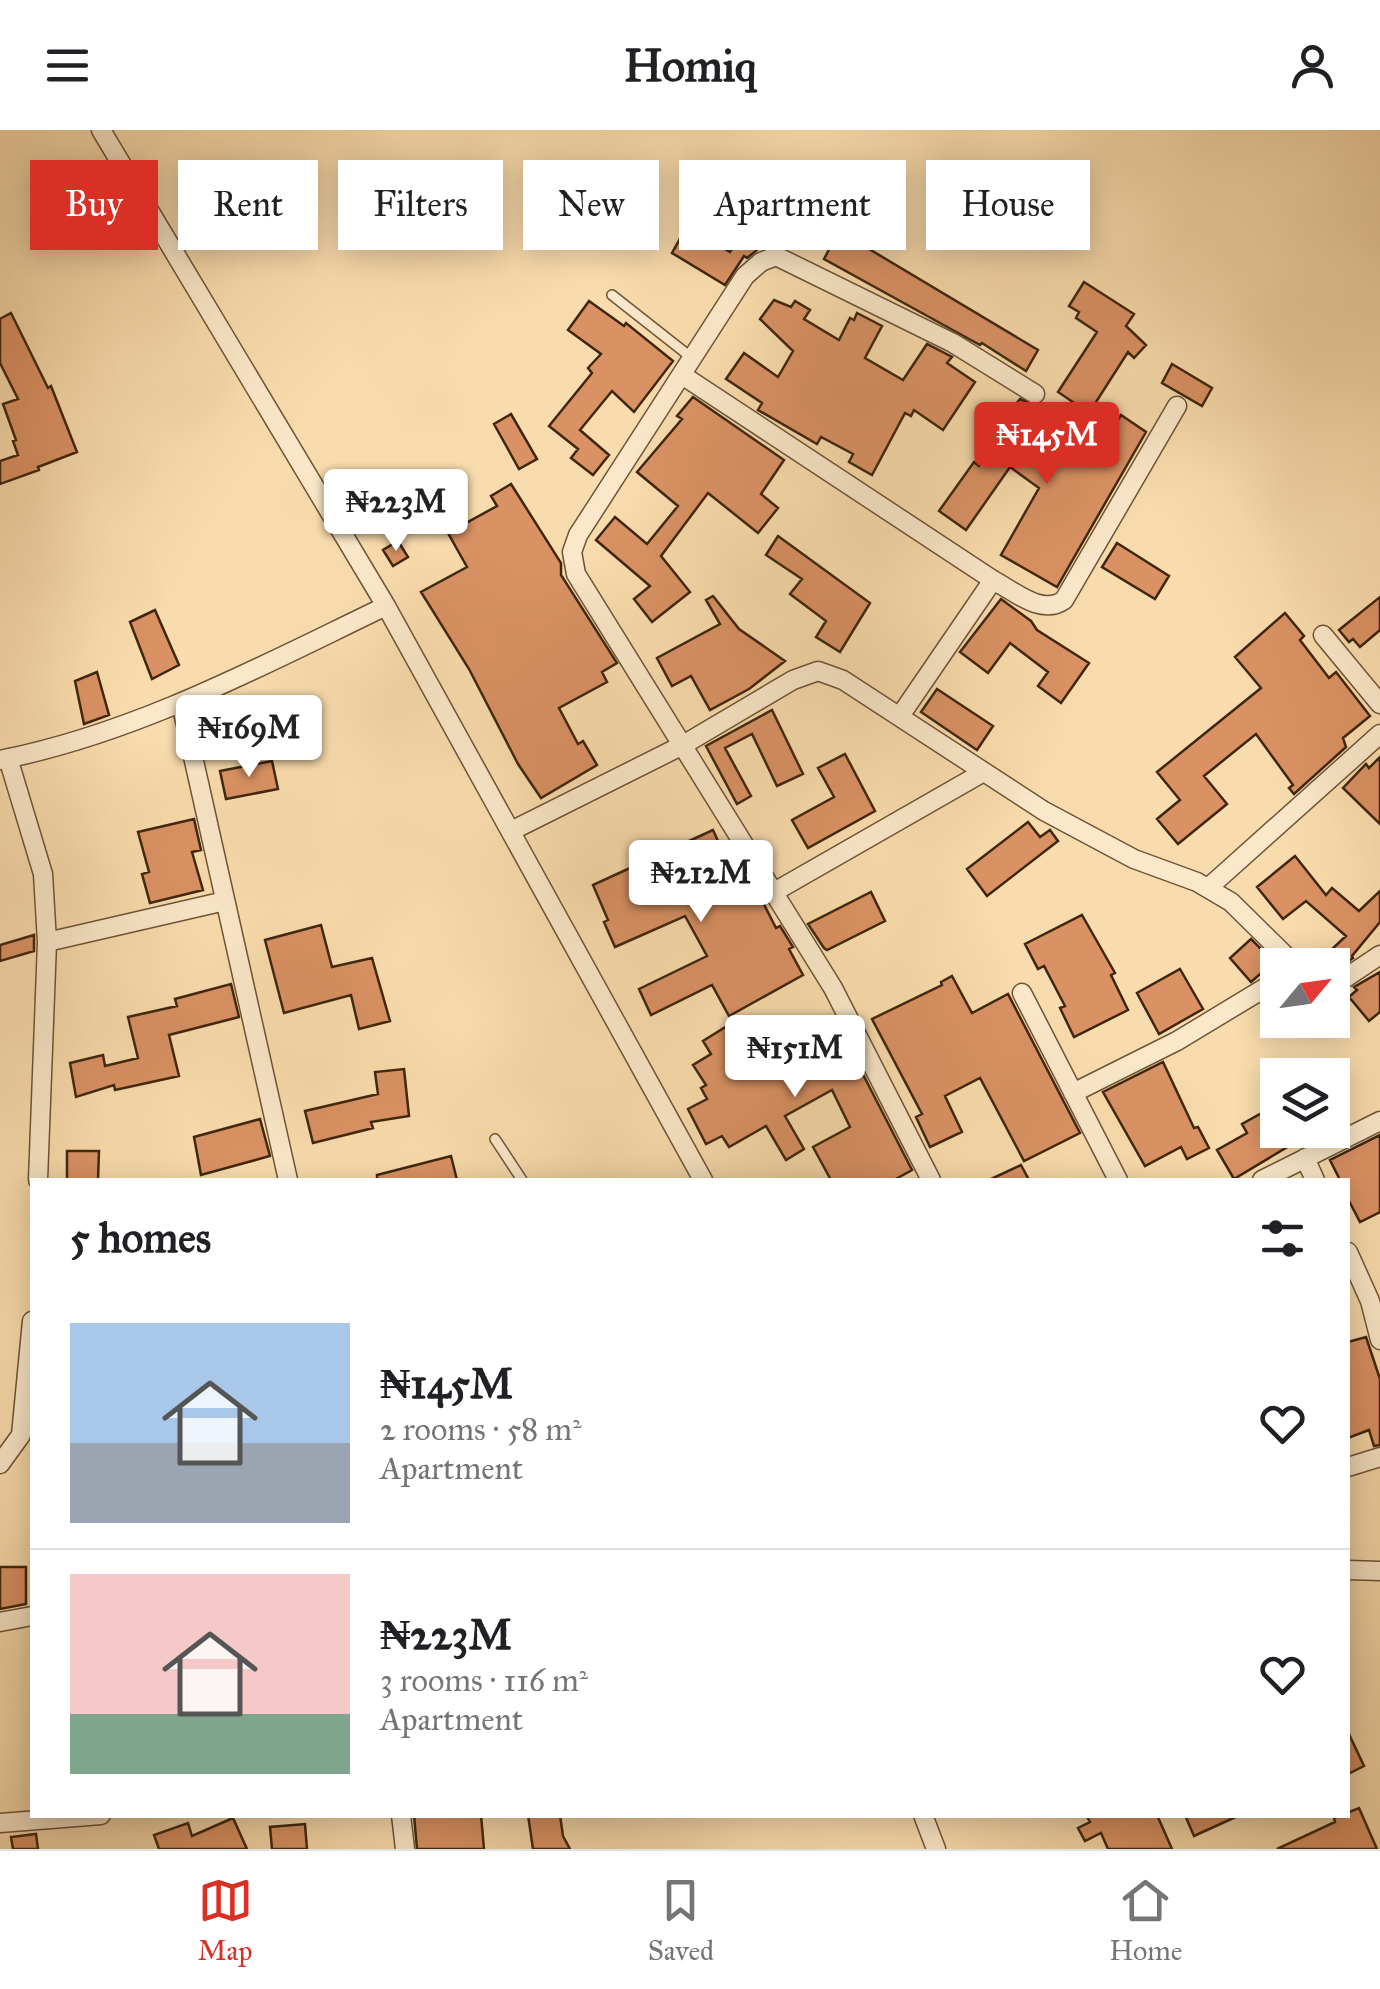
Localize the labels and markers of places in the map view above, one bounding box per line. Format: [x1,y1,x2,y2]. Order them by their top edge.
pin: ₦145M [977,402,1117,487]
pin: ₦223M [326,469,466,554]
pin: ₦169M [179,695,319,780]
pin: ₦212M [631,840,771,925]
pin: ₦151M [725,1015,865,1100]

